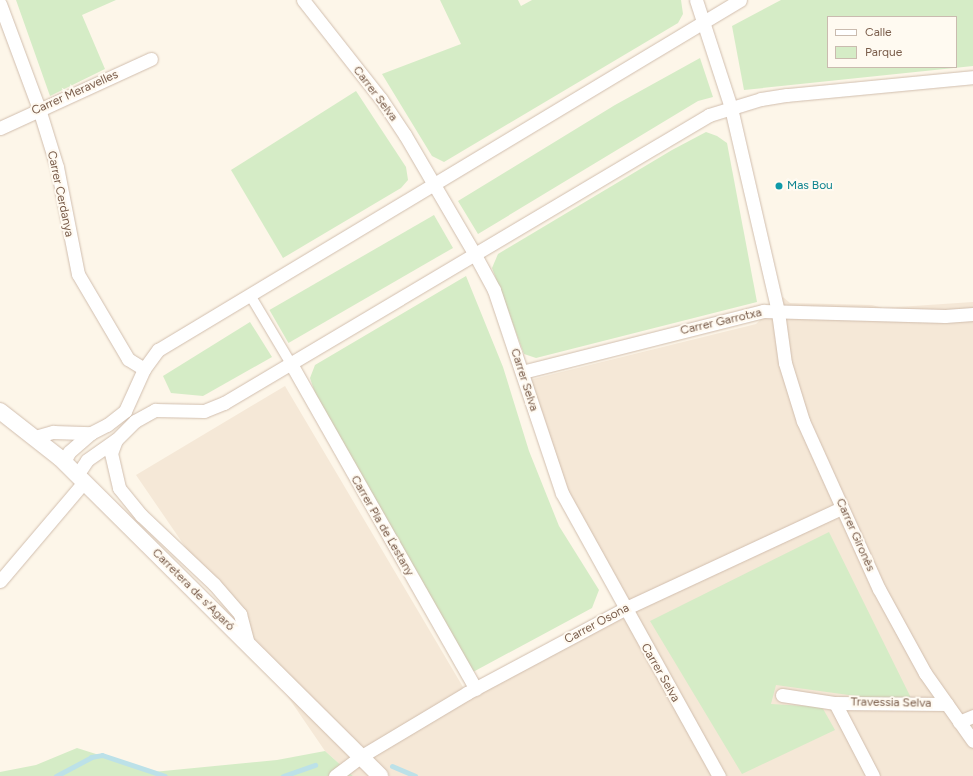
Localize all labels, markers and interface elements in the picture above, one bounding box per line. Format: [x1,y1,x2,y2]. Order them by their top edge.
legend [827,16,957,68]
text: Calle [865,25,892,39]
text: Parque [865,45,902,59]
street label: Carrer Selva [350,64,400,124]
street label: Carrer Meravelles [29,67,121,119]
street label: Carrer Cerdanya [44,150,76,238]
place label: Mas Bou [787,179,833,193]
marker: Mas Bou [774,181,784,191]
street label: Carrer Garrotxa [679,306,763,338]
street label: Carrer Selva [507,347,541,413]
street label: Carrer Pla de Ľestany [347,473,417,579]
street label: Carrer Gironès [833,496,877,574]
street label: Carretera de s'Agaró [149,546,237,634]
street label: Carrer Osona [562,601,632,647]
street label: Carrer Selva [637,641,683,705]
street label: Travessia Selva [851,695,931,711]

